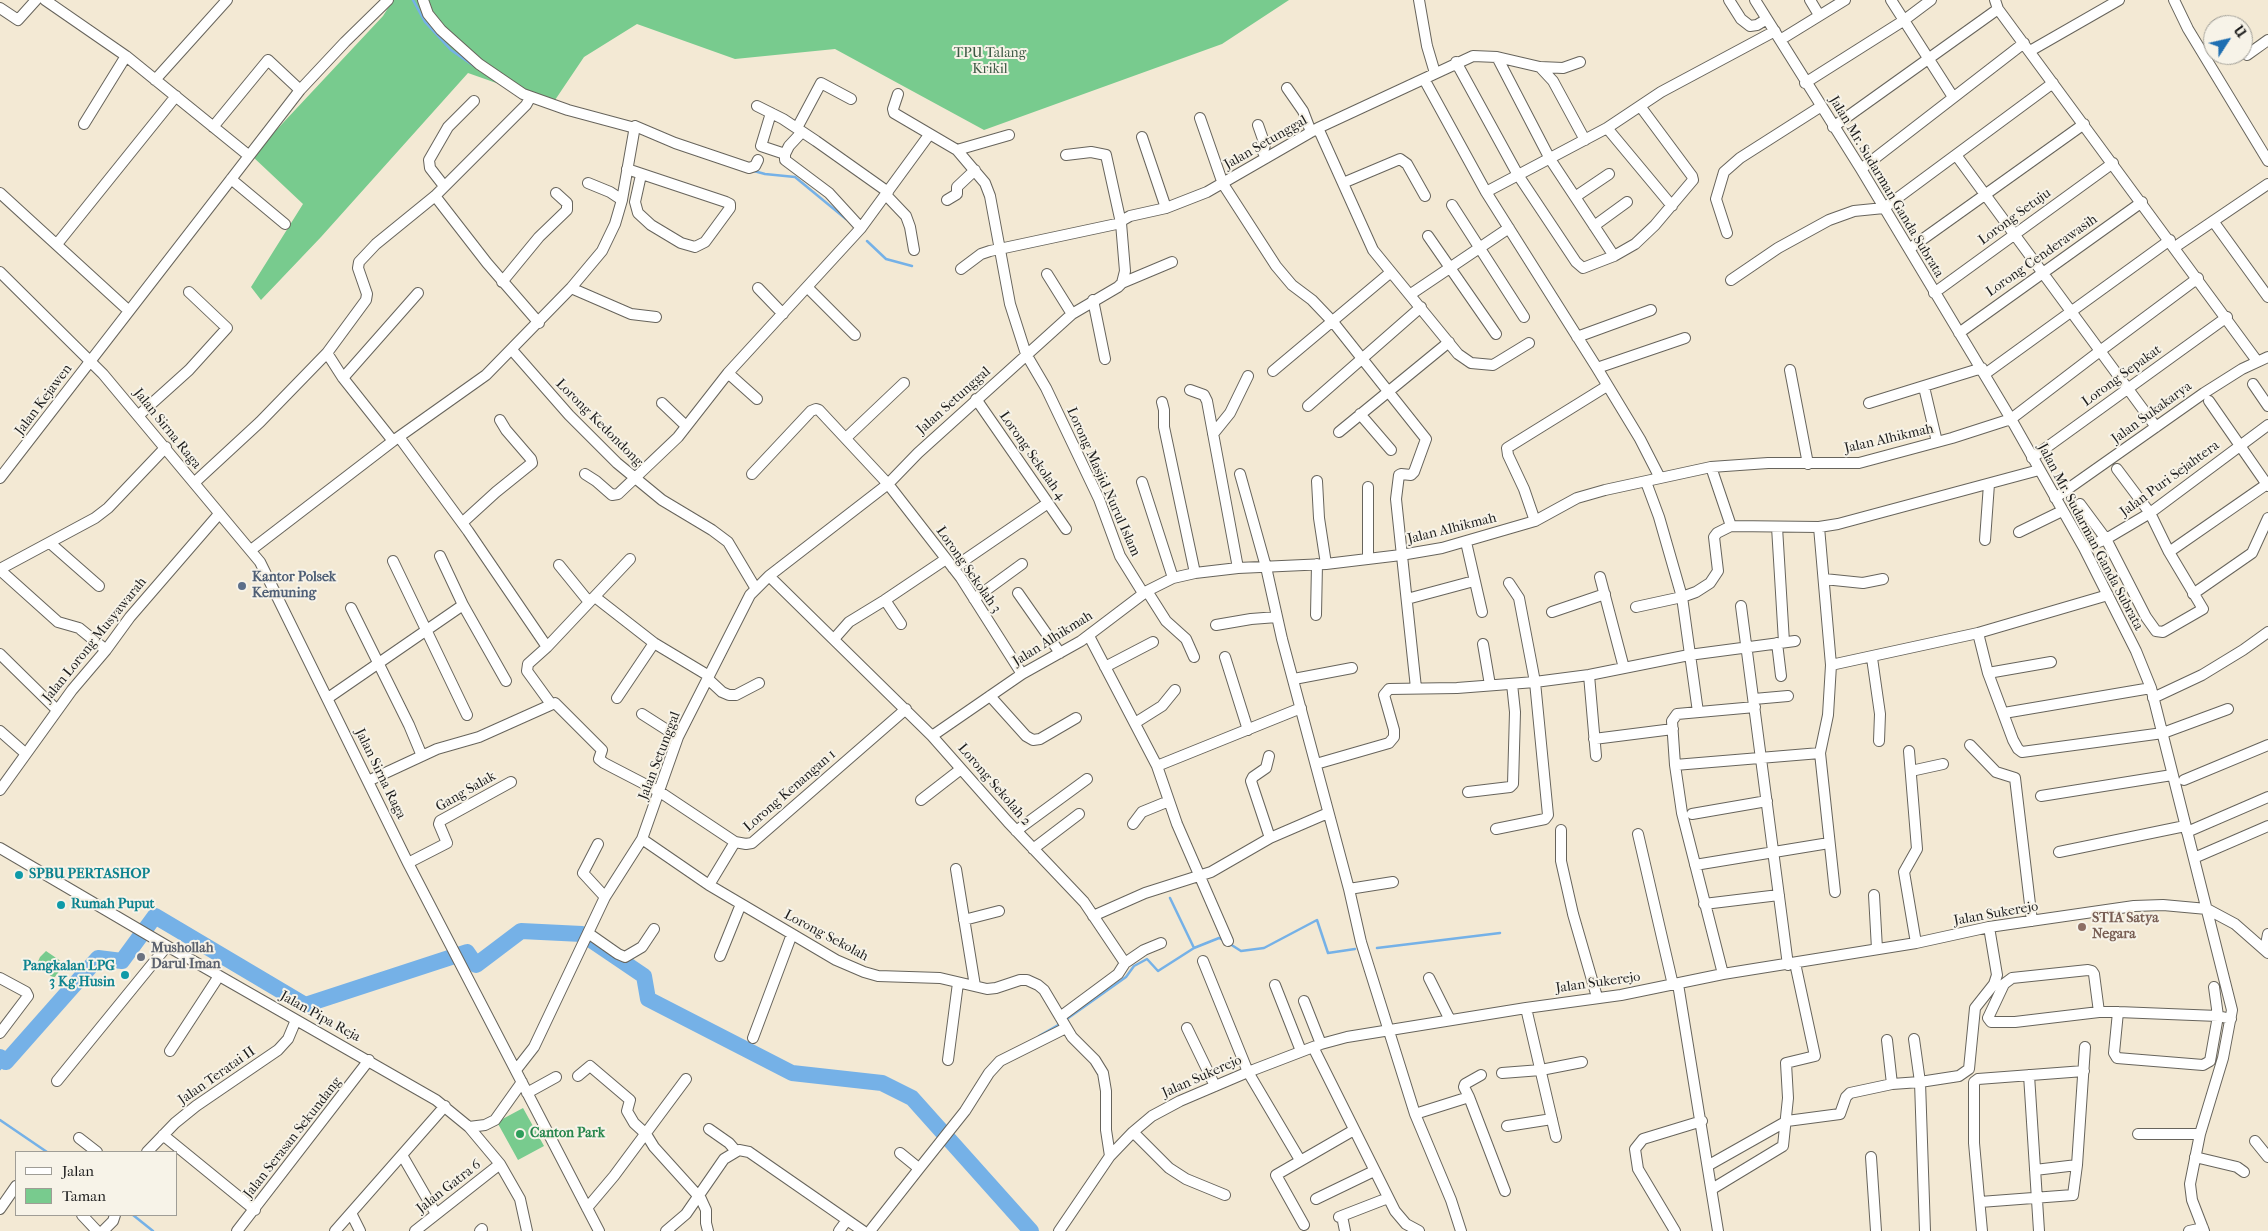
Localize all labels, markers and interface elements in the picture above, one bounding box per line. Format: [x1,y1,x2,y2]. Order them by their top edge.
north arrow [2203,15,2253,65]
text: U [2230,22,2250,41]
park label: TPU Talang Krikil [954,46,1026,78]
street label: Jalan Mr. Sudarman Ganda Subrata [1825,93,1947,281]
street label: Jalan Setunggal [1221,112,1311,174]
street label: Lorong Setuju [1975,185,2055,249]
street label: Lorong Cenderawasih [1983,211,2101,301]
street label: Lorong Sepakat [2079,342,2165,410]
street label: Jalan Kejawen [12,361,76,439]
street label: Jalan Setunggal [914,364,994,438]
street label: Lorong Kedondong [552,376,646,470]
street label: Jalan Sukakarya [2109,378,2195,448]
street label: Jalan Sirna Raga [129,385,205,473]
street label: Lorong Masjid Nurul Islam [1063,405,1143,559]
street label: Lorong Sekolah 4 [995,408,1069,504]
street label: Jalan Alhikmah [1843,421,1935,457]
street label: Jalan Puri Sejahtera [2117,437,2223,521]
street label: Jalan Mr. Sudarman Ganda Subrata [2034,441,2146,633]
street label: Jalan Alhikmah [1406,510,1498,548]
street label: Lorong Sekolah 3 [932,523,1004,617]
place label: Kantor Polsek Kemuning [252,570,336,602]
street label: Jalan Lorong Musyawarah [39,574,151,706]
marker: Kantor Polsek Kemuning [236,580,248,592]
street label: Jalan Alhikmah [1010,608,1096,670]
street label: Jalan Setunggal [635,709,685,803]
street label: Jalan Sirna Raga [351,726,409,822]
street label: Lorong Sekolah 2 [954,740,1034,830]
street label: Lorong Kenangan 1 [740,746,840,836]
street label: Gang Salak [433,768,499,816]
place label: SPBU PERTASHOP [29,867,150,883]
marker: SPBU PERTASHOP [13,869,25,881]
place label: Rumah Puput [71,897,155,913]
street label: Jalan Sukerejo [1953,898,2039,930]
marker: Rumah Puput [55,899,67,911]
street label: Lorong Sekolah [781,907,871,965]
place label: STIA Satya Negara [2092,911,2159,944]
marker: STIA Satya Negara [2076,921,2088,933]
place label: Mushollah Darul Iman [151,941,221,974]
marker: Mushollah Darul Iman [135,951,147,963]
place label: Pangkalan LPG 3 Kg Husin [23,959,115,992]
marker: Pangkalan LPG 3 Kg Husin [119,969,131,981]
street label: Jalan Sukerejo [1555,969,1641,997]
street label: Jalan Pipa Reja [277,988,363,1046]
street label: Jalan Teratai II [175,1043,259,1109]
street label: Jalan Sukerejo [1160,1052,1244,1102]
street label: Jalan Serasan Sekundang [240,1074,346,1202]
place label: Canton Park [530,1126,605,1142]
marker: Canton Park [514,1128,526,1140]
legend [15,1151,178,1216]
street label: Jalan Gatra 6 [413,1157,485,1217]
text: Jalan [62,1162,94,1180]
text: Taman [62,1187,106,1205]

